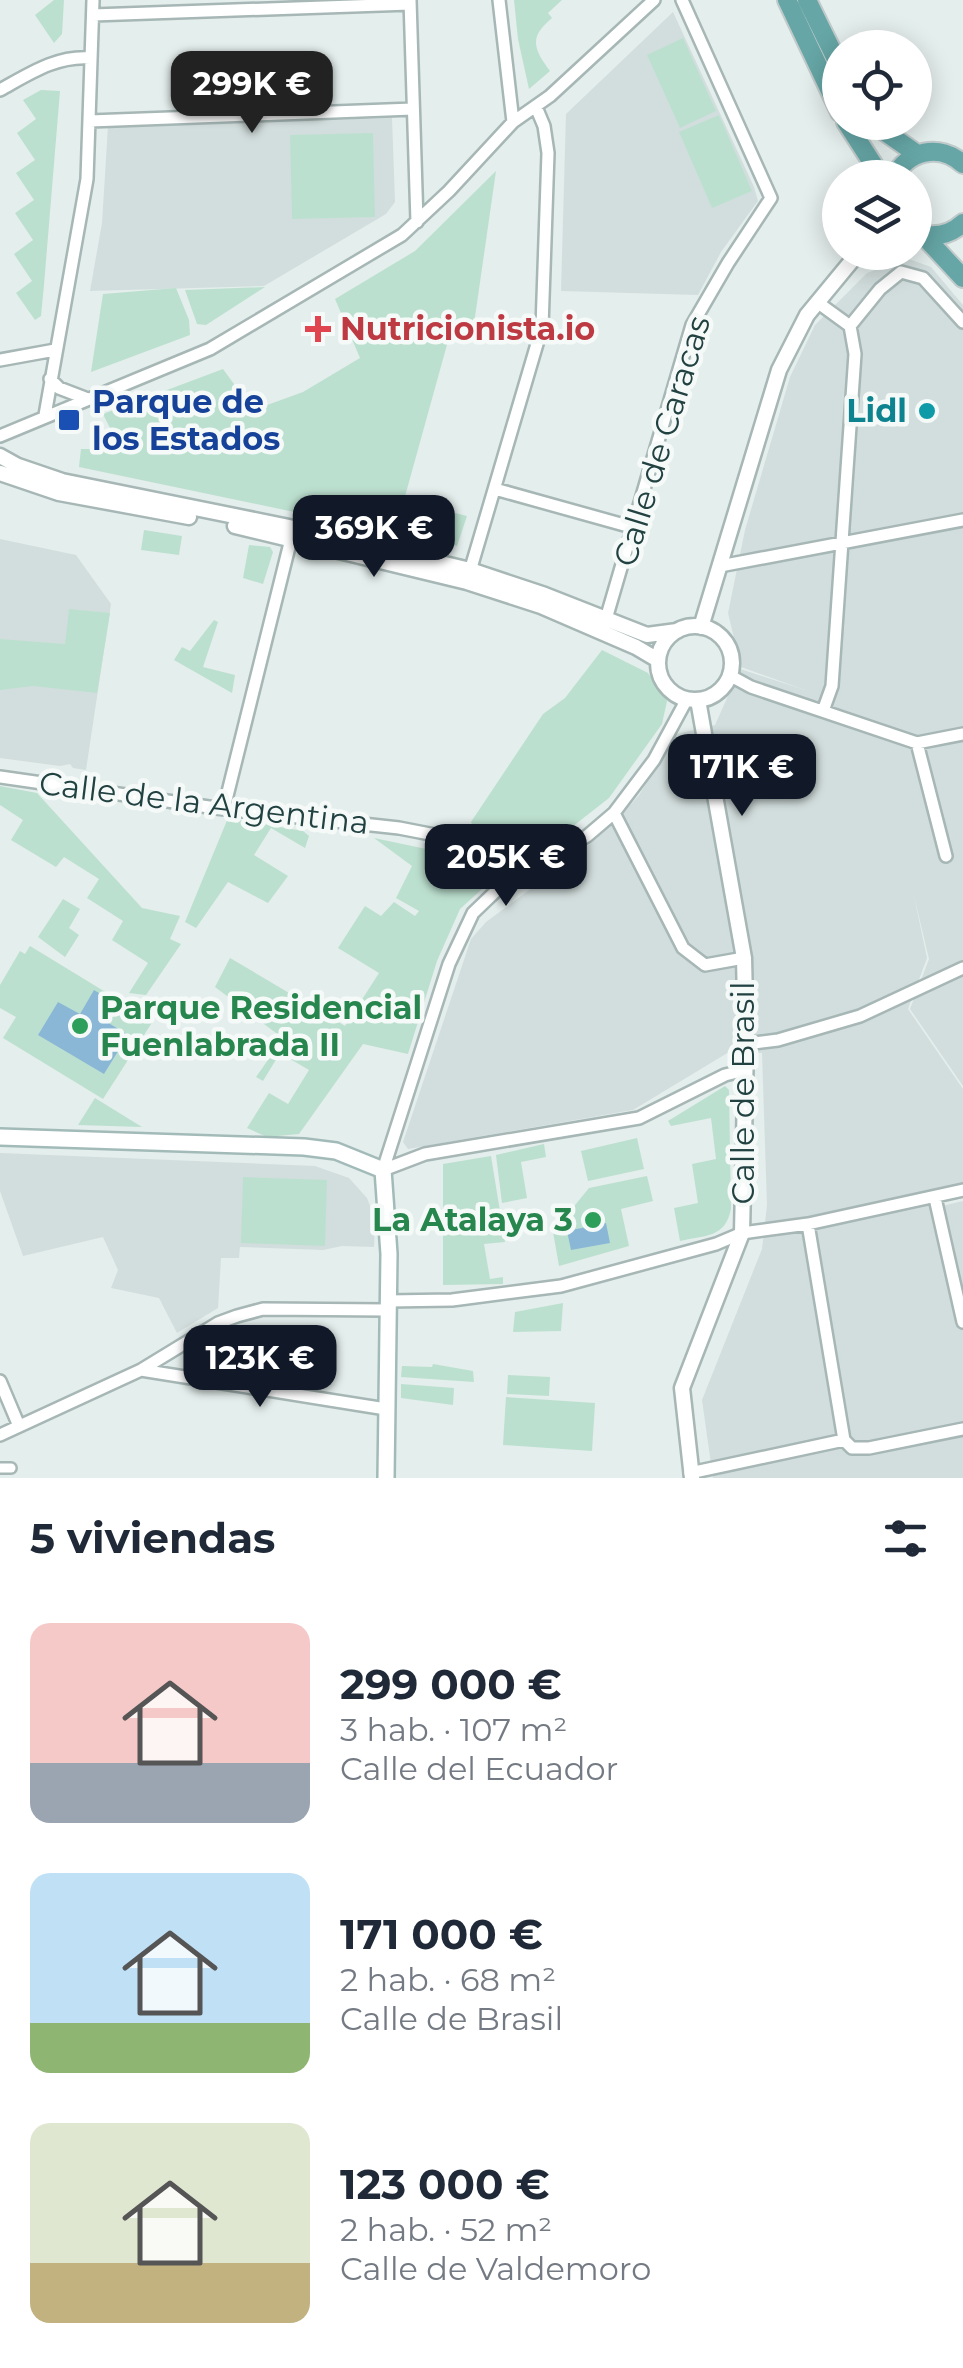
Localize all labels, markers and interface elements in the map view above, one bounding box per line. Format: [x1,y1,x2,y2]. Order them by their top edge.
map controls [822,30,932,270]
button: locate [822,30,932,140]
pin: 299K € [171,51,333,136]
text: 299K € [193,64,311,103]
button: layers [822,160,932,270]
place label: Nutricionista.io [340,309,595,348]
street label: Calle de Caracas [605,311,718,571]
marker: Nutricionista.io [305,316,331,342]
place label: Parque de los Estados [92,382,280,458]
place label: Lidl [846,391,907,430]
marker: Lidl [916,400,938,422]
marker: Parque de los Estados [56,407,82,433]
pin: 369K € [293,495,455,580]
text: 369K € [315,508,433,547]
pin: 171K € [661,734,823,819]
text: 171K € [690,747,794,786]
street label: Calle de la Argentina [37,763,371,842]
pin: 205K € [425,824,587,909]
text: 205K € [447,837,565,876]
street label: Calle de Brasil [723,981,762,1205]
place label: Parque Residencial Fuenlabrada II [100,988,422,1064]
marker: Parque Residencial Fuenlabrada II [69,1015,91,1037]
place label: La Atalaya 3 [372,1200,573,1239]
marker: La Atalaya 3 [582,1209,604,1231]
pin: 123K € [179,1325,341,1410]
text: 123K € [205,1338,315,1377]
icon: filters [878,1511,933,1566]
text: 5 viviendas [30,1512,275,1564]
text: 299 000 € [340,1658,562,1710]
icon: home [110,1663,230,1783]
text: 3 hab. · 107 m² [340,1710,567,1749]
text: Calle del Ecuador [340,1749,618,1788]
text: 171 000 € [340,1908,543,1960]
icon: home [110,1913,230,2033]
text: 2 hab. · 68 m² [340,1960,556,1999]
text: Calle de Brasil [340,1999,563,2038]
text: 123 000 € [340,2158,550,2210]
icon: home [110,2163,230,2283]
text: 2 hab. · 52 m² [340,2210,552,2249]
text: Calle de Valdemoro [340,2249,651,2288]

